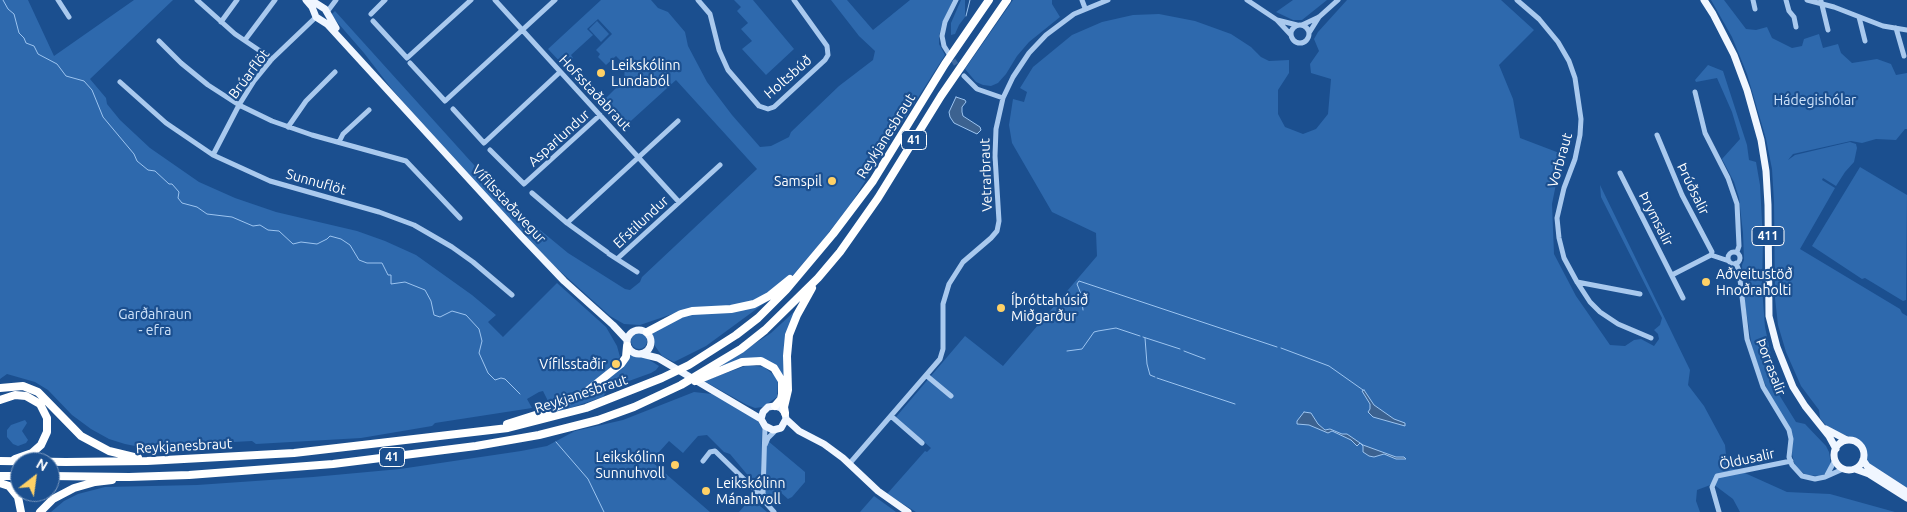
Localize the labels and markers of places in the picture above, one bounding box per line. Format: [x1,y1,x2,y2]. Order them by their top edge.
place label: Leikskólinn Lundaból [611,57,680,90]
marker: Leikskólinn Lundaból [595,67,607,79]
place label: Samspil [774,173,822,189]
marker: Samspil [826,175,838,187]
place label: Aðveitustöð Hnoðraholti [1716,266,1793,298]
marker: Aðveitustöð Hnoðraholti [1700,276,1712,288]
place label: Íþróttahúsið Miðgarður [1011,292,1088,324]
marker: Íþróttahúsið Miðgarður [995,302,1007,314]
place label: Vífilsstaðir [539,356,606,372]
marker: Vífilsstaðir [610,358,622,370]
place label: Leikskólinn Sunnuhvoll [595,449,665,482]
marker: Leikskólinn Sunnuhvoll [669,459,681,471]
place label: Leikskólinn Mánahvoll [716,475,785,508]
marker: Leikskólinn Mánahvoll [700,485,712,497]

